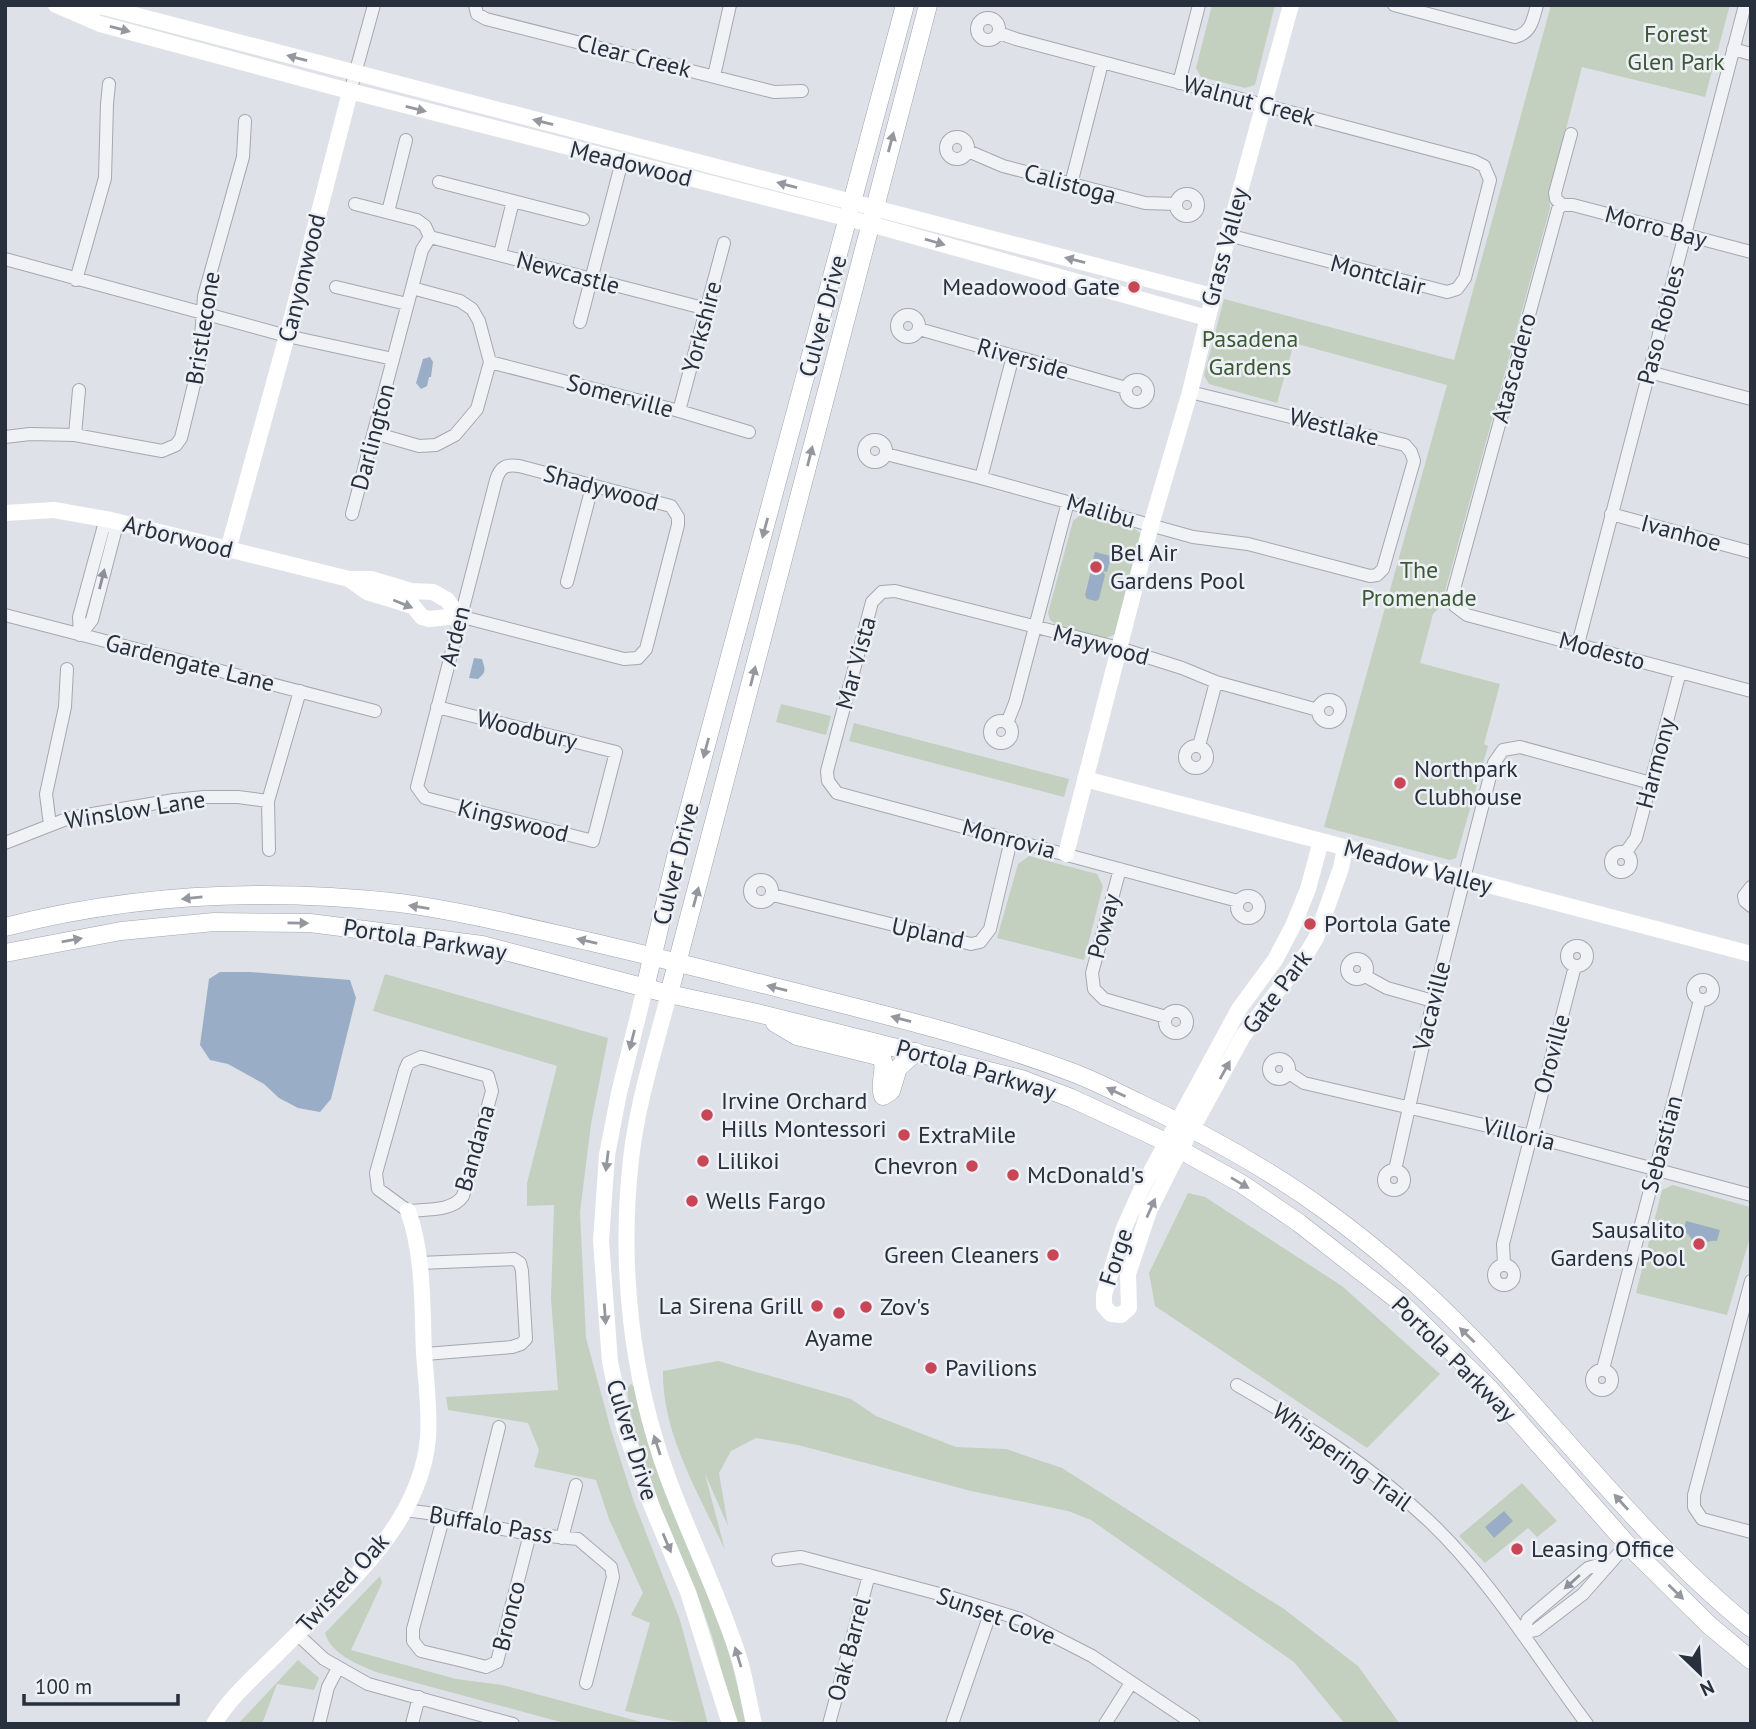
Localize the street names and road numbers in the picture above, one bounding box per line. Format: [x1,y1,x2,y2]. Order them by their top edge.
street label: Clear Creek [574,26,695,85]
street label: Walnut Creek [1180,68,1319,133]
street label: Meadowood [567,133,695,194]
street label: Calistoga [1021,156,1120,211]
street label: Grass Valley [1194,184,1255,310]
street label: Morro Bay [1602,198,1711,255]
street label: Canyonwood [271,210,332,345]
street label: Newcastle [513,244,623,301]
street label: Montclair [1327,247,1429,302]
street label: Culver Drive [791,251,854,380]
street label: Paso Robles [1630,262,1691,388]
street label: Bristlecone [178,269,227,387]
street label: Yorkshire [674,278,729,376]
street label: Atascadero [1484,309,1543,426]
street label: Riverside [974,331,1073,386]
street label: Somerville [563,366,677,425]
street label: Darlington [343,380,402,494]
street label: Westlake [1286,400,1382,453]
street label: Shadywood [540,457,662,518]
street label: Malibu [1063,486,1139,535]
street label: Ivanhoe [1638,507,1725,558]
street label: Arborwood [120,508,236,565]
street label: Arden [432,603,477,669]
street label: Mar Vista [828,613,883,713]
street label: Maywood [1050,617,1153,672]
street label: Modesto [1556,624,1649,677]
street label: Gardengate Lane [102,626,278,699]
street label: Woodbury [474,702,581,757]
street label: Harmony [1629,714,1683,812]
street label: Winslow Lane [62,783,207,836]
street label: Kingswood [454,792,572,849]
street label: Culver Drive [645,799,706,928]
street label: Monrovia [959,811,1059,866]
street label: Meadow Valley [1340,832,1496,901]
street label: Poway [1080,890,1127,962]
street label: Upland [889,910,967,955]
street label: Portola Parkway [341,911,509,968]
street label: Gate Park [1235,943,1319,1040]
street label: Vacaville [1405,958,1458,1055]
street label: Oroville [1526,1011,1577,1097]
street label: Portola Parkway [892,1032,1060,1107]
street label: Sebastian [1634,1092,1689,1196]
street label: Bandana [447,1101,502,1195]
street label: Villoria [1479,1109,1559,1157]
street label: Forge [1092,1224,1139,1289]
street label: Portola Parkway [1385,1289,1524,1428]
street label: Culver Drive [599,1376,666,1504]
street label: Whispering Trail [1266,1395,1418,1518]
street label: Buffalo Pass [427,1498,555,1551]
street label: Twisted Oak [290,1526,396,1639]
street label: Bronco [485,1578,532,1654]
street label: Sunset Cove [932,1580,1060,1651]
street label: Oak Barrel [820,1593,877,1705]

